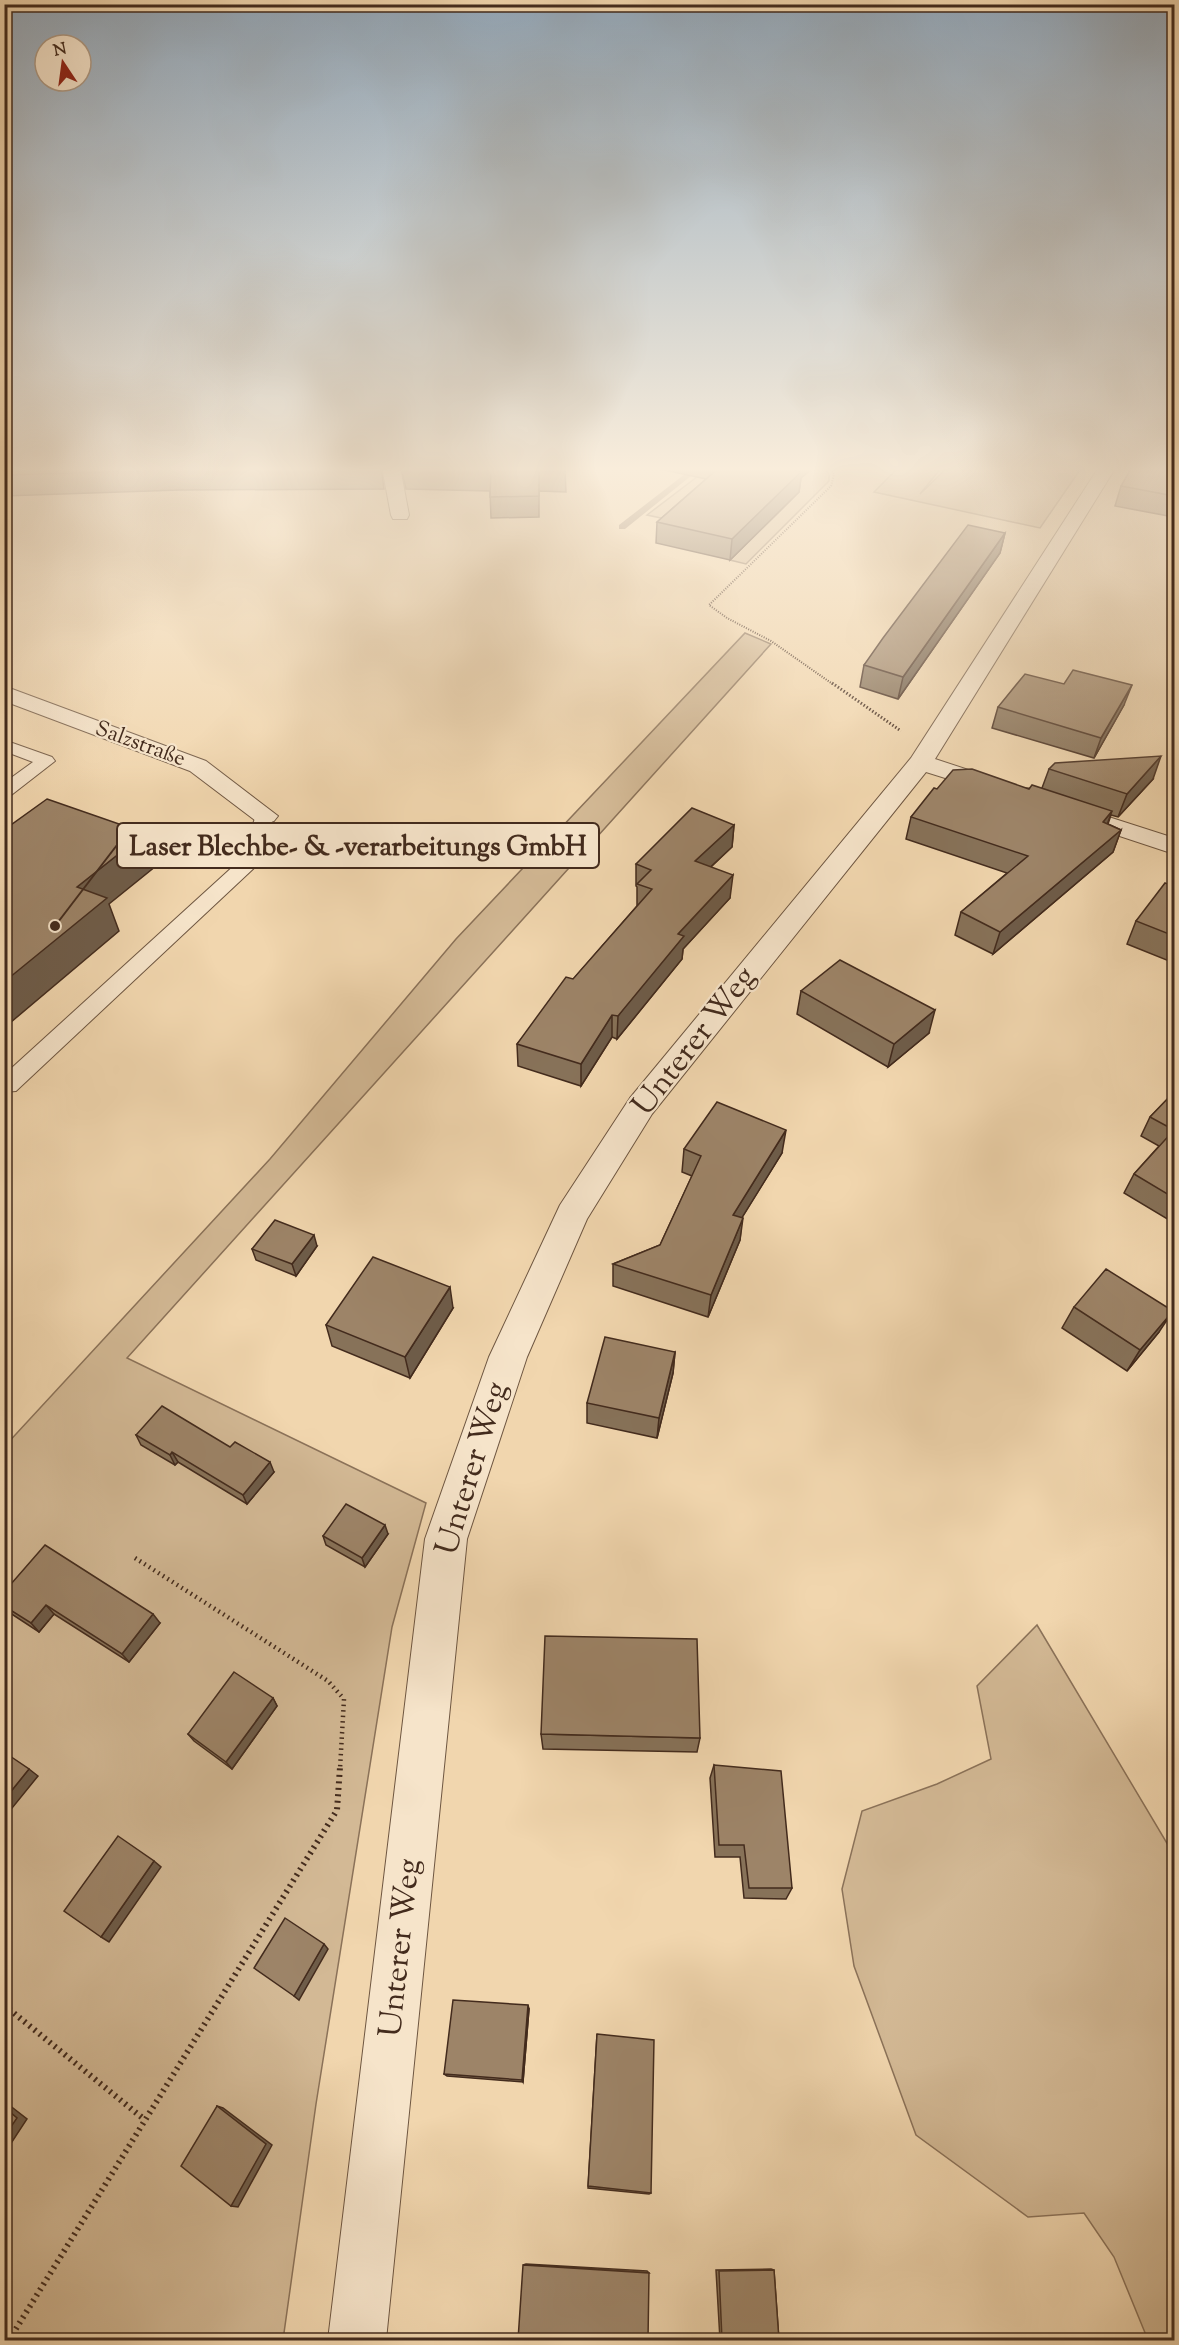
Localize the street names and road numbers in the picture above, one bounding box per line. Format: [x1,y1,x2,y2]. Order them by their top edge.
street label: Salzstraße [90,714,190,776]
street label: Unterer Weg [622,957,768,1127]
street label: Unterer Weg [425,1377,521,1561]
street label: Unterer Weg [369,1856,433,2040]

